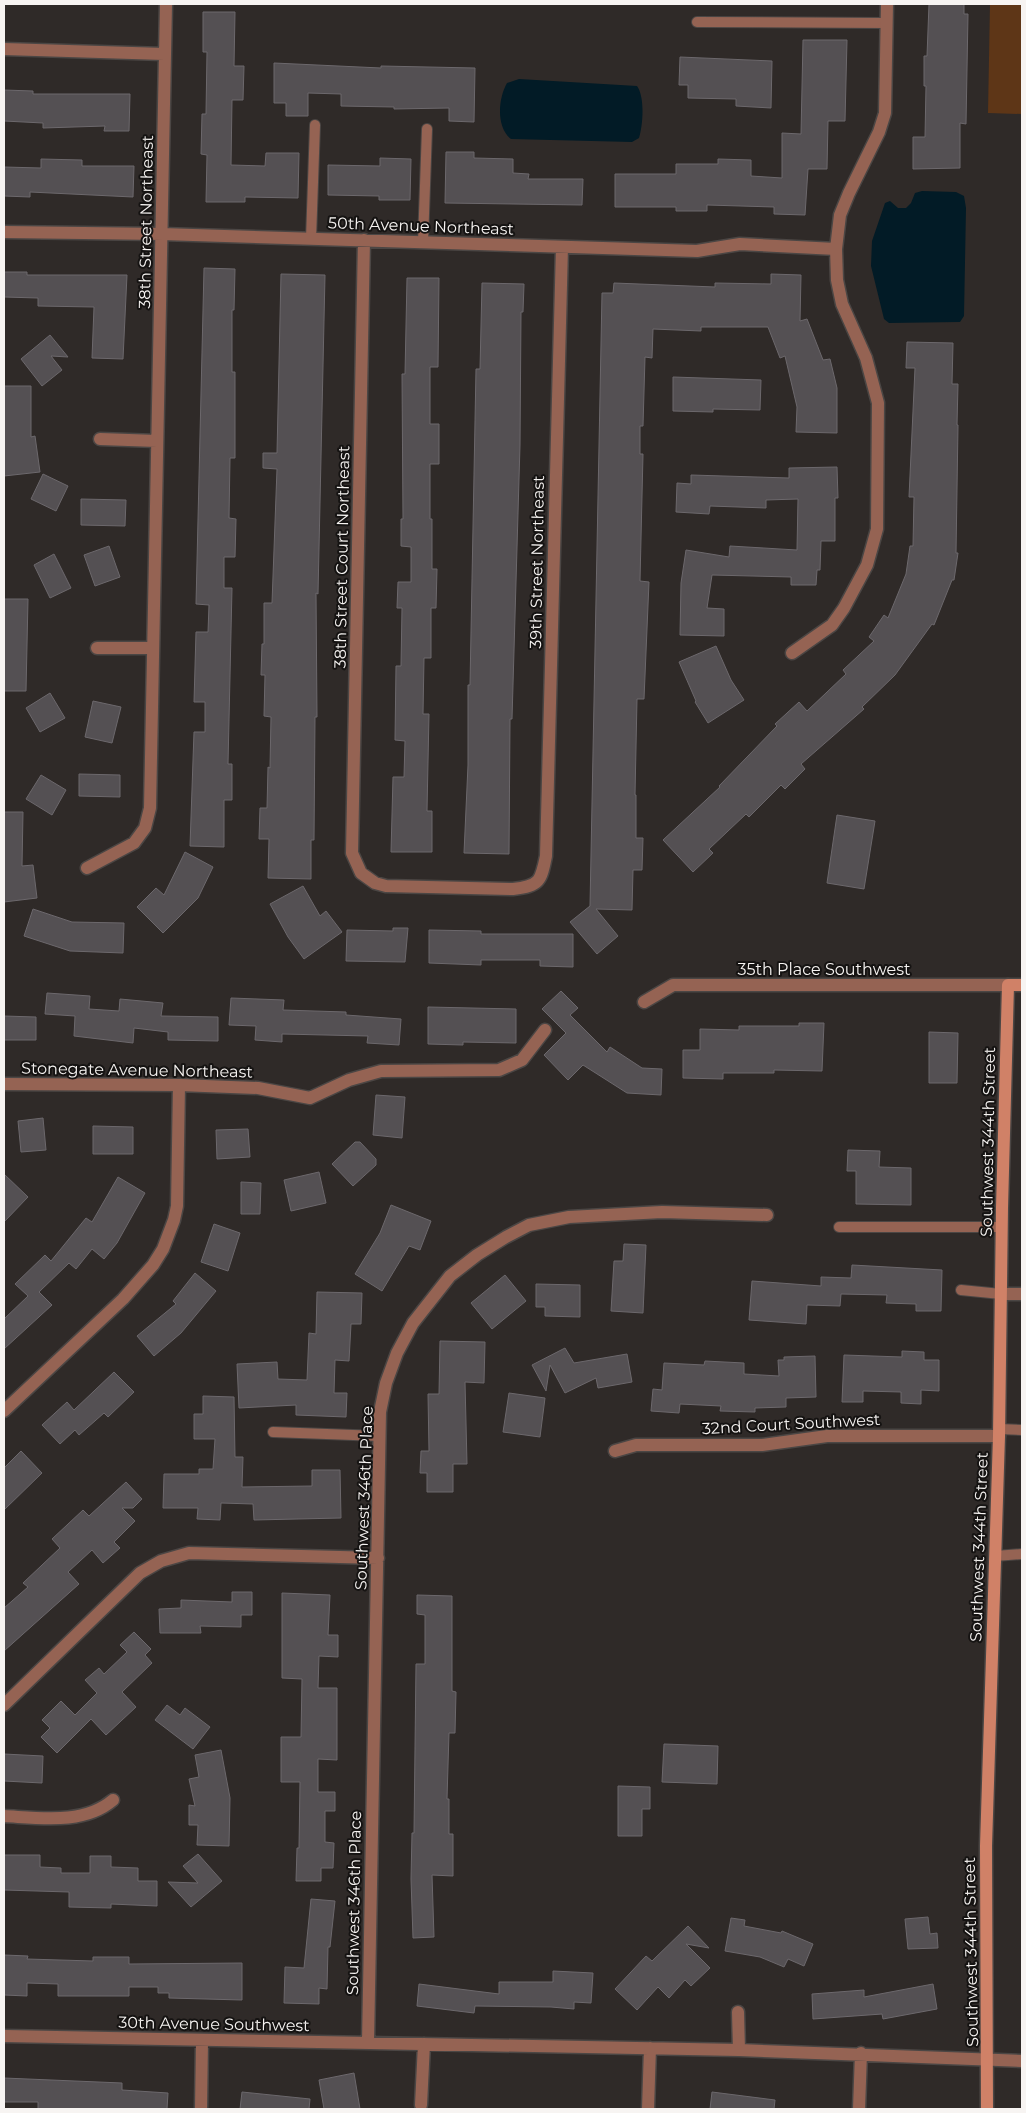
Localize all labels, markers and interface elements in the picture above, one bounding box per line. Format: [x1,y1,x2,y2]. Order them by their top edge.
street label: 38th Street Northeast [135,135,157,309]
street label: 50th Avenue Northeast [328,213,515,239]
street label: 38th Street Court Northeast [331,445,353,668]
street label: 39th Street Northeast [526,475,548,649]
street label: 35th Place Southwest [738,960,911,979]
street label: Southwest 344th Street [977,1046,999,1237]
street label: Stonegate Avenue Northeast [21,1058,254,1082]
street label: Southwest 346th Place [351,1406,377,1590]
street label: 32nd Court Southwest [701,1410,881,1438]
street label: Southwest 344th Street [966,1451,992,1642]
street label: Southwest 346th Place [343,1811,365,1995]
street label: Southwest 344th Street [960,1856,982,2047]
street label: 30th Avenue Southwest [118,2013,310,2035]

